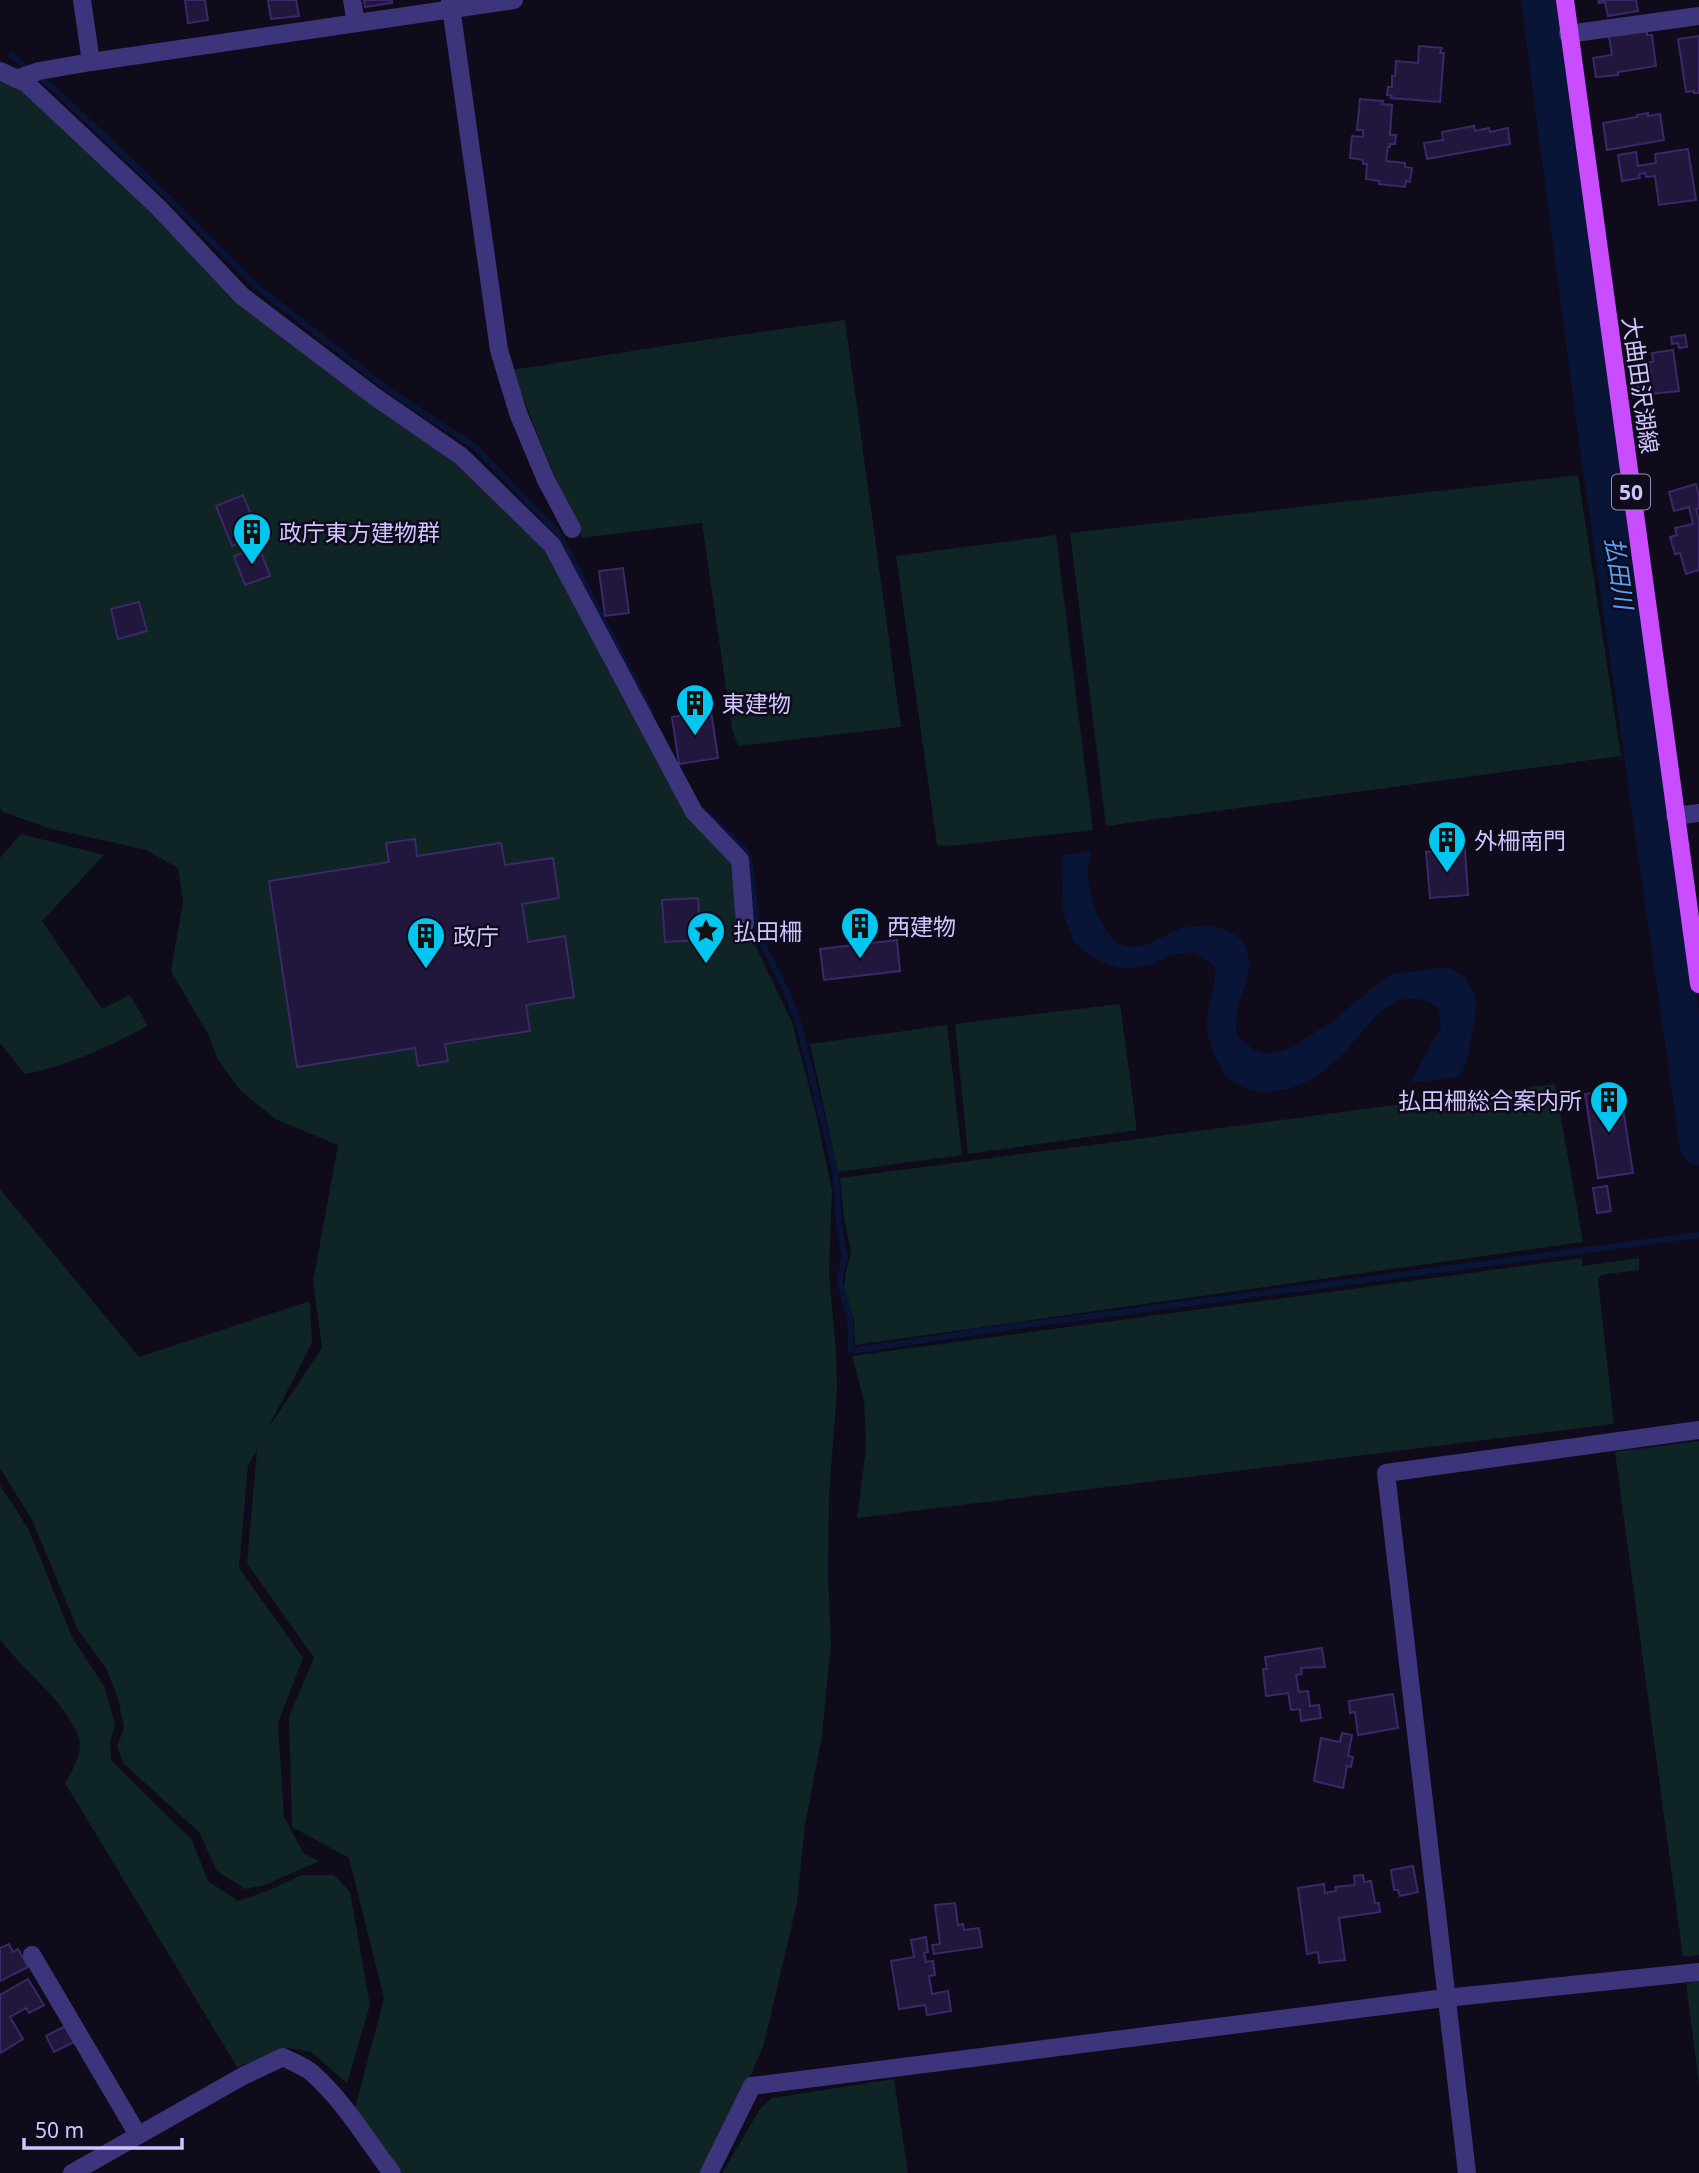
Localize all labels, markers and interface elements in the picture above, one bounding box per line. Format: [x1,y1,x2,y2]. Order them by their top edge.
street label: 大曲田沢湖線 [1616,314,1666,456]
road number: 50 [1612,475,1650,510]
building icon: 政庁東方建物群 [231,511,273,566]
place label: 政庁東方建物群 [279,516,440,548]
water label: 払田川 [1599,535,1642,614]
building icon: 東建物 [674,682,716,737]
place label: 東建物 [722,687,791,719]
building icon: 外柵南門 [1426,819,1468,874]
place label: 外柵南門 [1474,824,1566,856]
building icon: 西建物 [839,905,881,960]
place icon: 払田柵 [685,910,727,965]
place label: 西建物 [887,910,956,942]
building icon: 政庁 [405,915,447,970]
place label: 払田柵 [733,915,802,947]
place label: 政庁 [453,920,499,952]
building icon: 払田柵総合案内所 [1588,1079,1630,1134]
place label: 払田柵総合案内所 [1398,1084,1582,1116]
scale bar [24,2106,182,2150]
text: 50 m [35,2116,84,2144]

